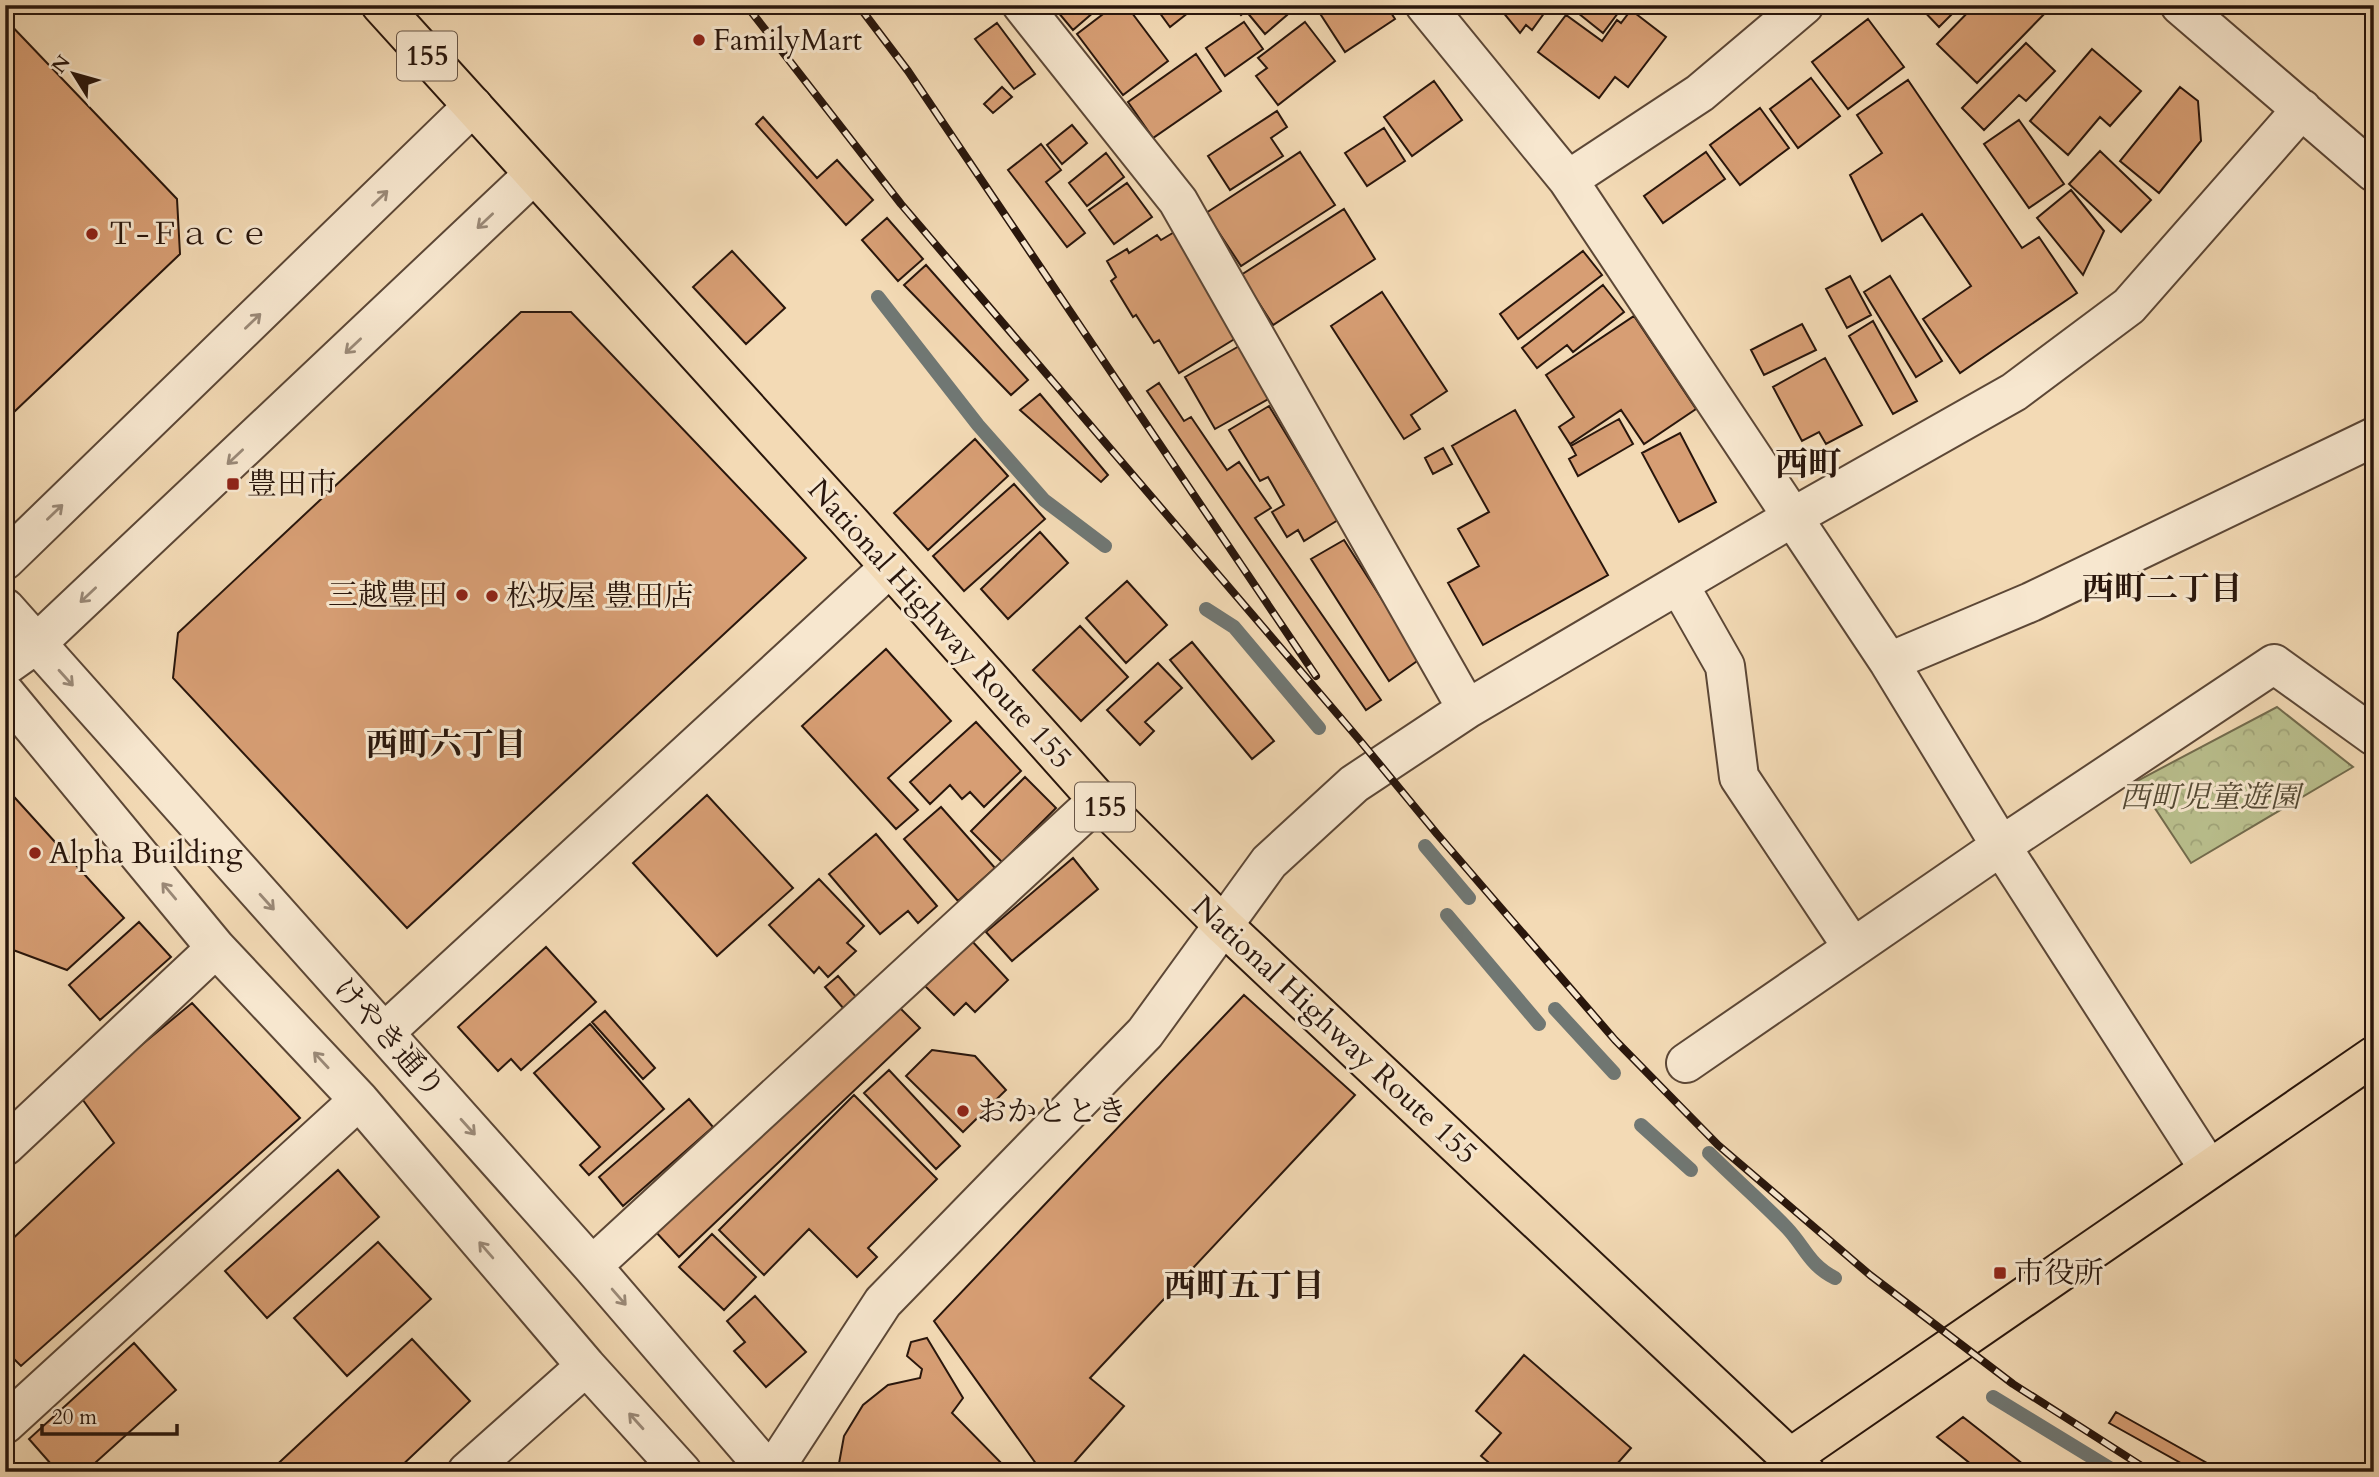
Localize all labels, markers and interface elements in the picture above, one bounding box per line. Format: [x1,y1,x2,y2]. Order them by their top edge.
place label: FamilyMart [713,20,863,61]
road number: 155 [397,32,457,80]
marker: FamilyMart [691,32,707,48]
north arrow [38,38,108,108]
text: N [46,50,77,79]
one-way arrow [371,190,388,207]
one-way arrow [477,212,494,229]
place label: Ｔ-Ｆａｃｅ [106,214,269,255]
marker: Ｔ-Ｆａｃｅ [84,226,100,242]
one-way arrow [245,313,262,330]
one-way arrow [344,337,361,354]
district label: 西町 [1775,442,1841,487]
one-way arrow [226,448,244,465]
place label: 豊田市 [247,464,337,505]
street label: National Highway Route 155 [799,470,1081,778]
marker: 豊田市 [225,476,241,492]
one-way arrow [46,504,63,521]
district label: 西町二丁目 [2082,567,2242,611]
place label: 三越豊田 [328,575,448,616]
place label: 松坂屋 豊田店 [506,576,694,617]
one-way arrow [80,587,97,604]
marker: 三越豊田 [454,587,470,603]
marker: 松坂屋 豊田店 [484,588,500,604]
one-way arrow [58,669,74,687]
district label: 西町六丁目 [366,723,526,767]
park label: 西町児童遊園 [2120,777,2305,818]
road number: 155 [1075,782,1135,832]
place label: Alpha Building [49,833,243,874]
marker: Alpha Building [27,845,43,861]
one-way arrow [161,882,177,900]
street label: National Highway Route 155 [1183,887,1487,1173]
one-way arrow [259,893,275,911]
street label: けやき通り [324,969,454,1107]
one-way arrow [313,1051,329,1069]
place label: おかととき [977,1091,1127,1132]
marker: おかととき [955,1103,971,1119]
one-way arrow [459,1117,475,1135]
one-way arrow [478,1241,494,1259]
place label: 市役所 [2014,1253,2104,1294]
district label: 西町五丁目 [1164,1264,1324,1308]
marker: 市役所 [1992,1265,2008,1281]
one-way arrow [611,1287,627,1305]
scale bar [42,1393,177,1437]
text: 20 m [52,1403,97,1432]
one-way arrow [628,1412,644,1430]

